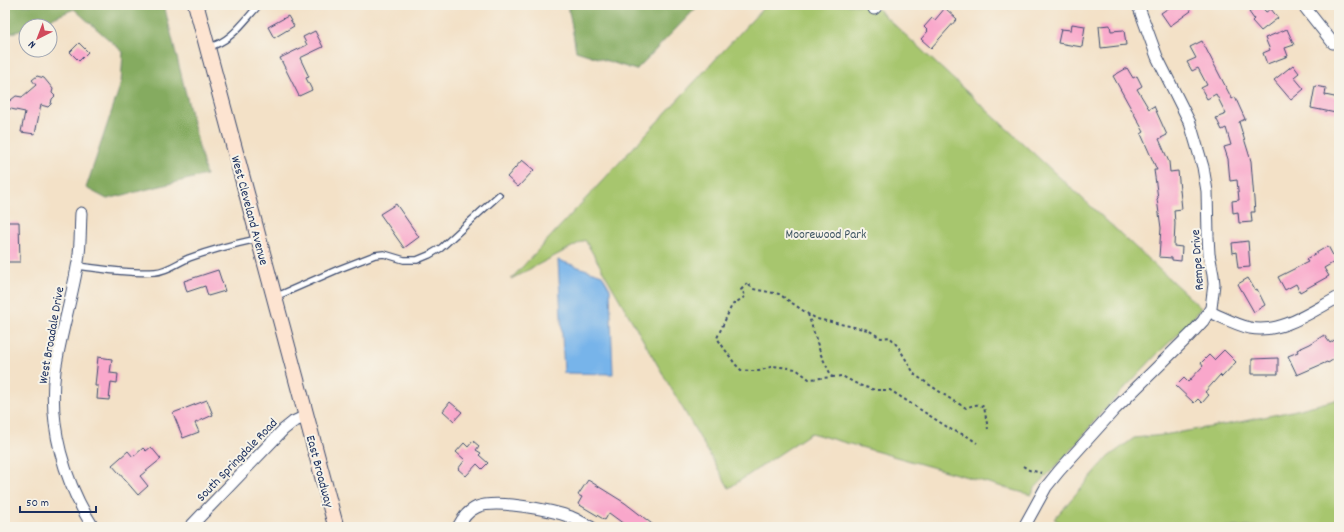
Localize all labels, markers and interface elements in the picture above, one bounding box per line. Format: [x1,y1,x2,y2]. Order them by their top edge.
north arrow [18,18,58,58]
text: N [25,36,40,52]
street label: West Cleveland Avenue [225,154,272,268]
park label: Moorewood Park [786,226,866,245]
street label: Rempe Drive [1187,229,1210,291]
street label: West Broadale Drive [35,285,70,386]
street label: South Springdale Road [193,415,283,507]
street label: East Broadway [300,433,338,511]
scale bar [20,488,96,514]
text: 50 m [26,495,49,512]

